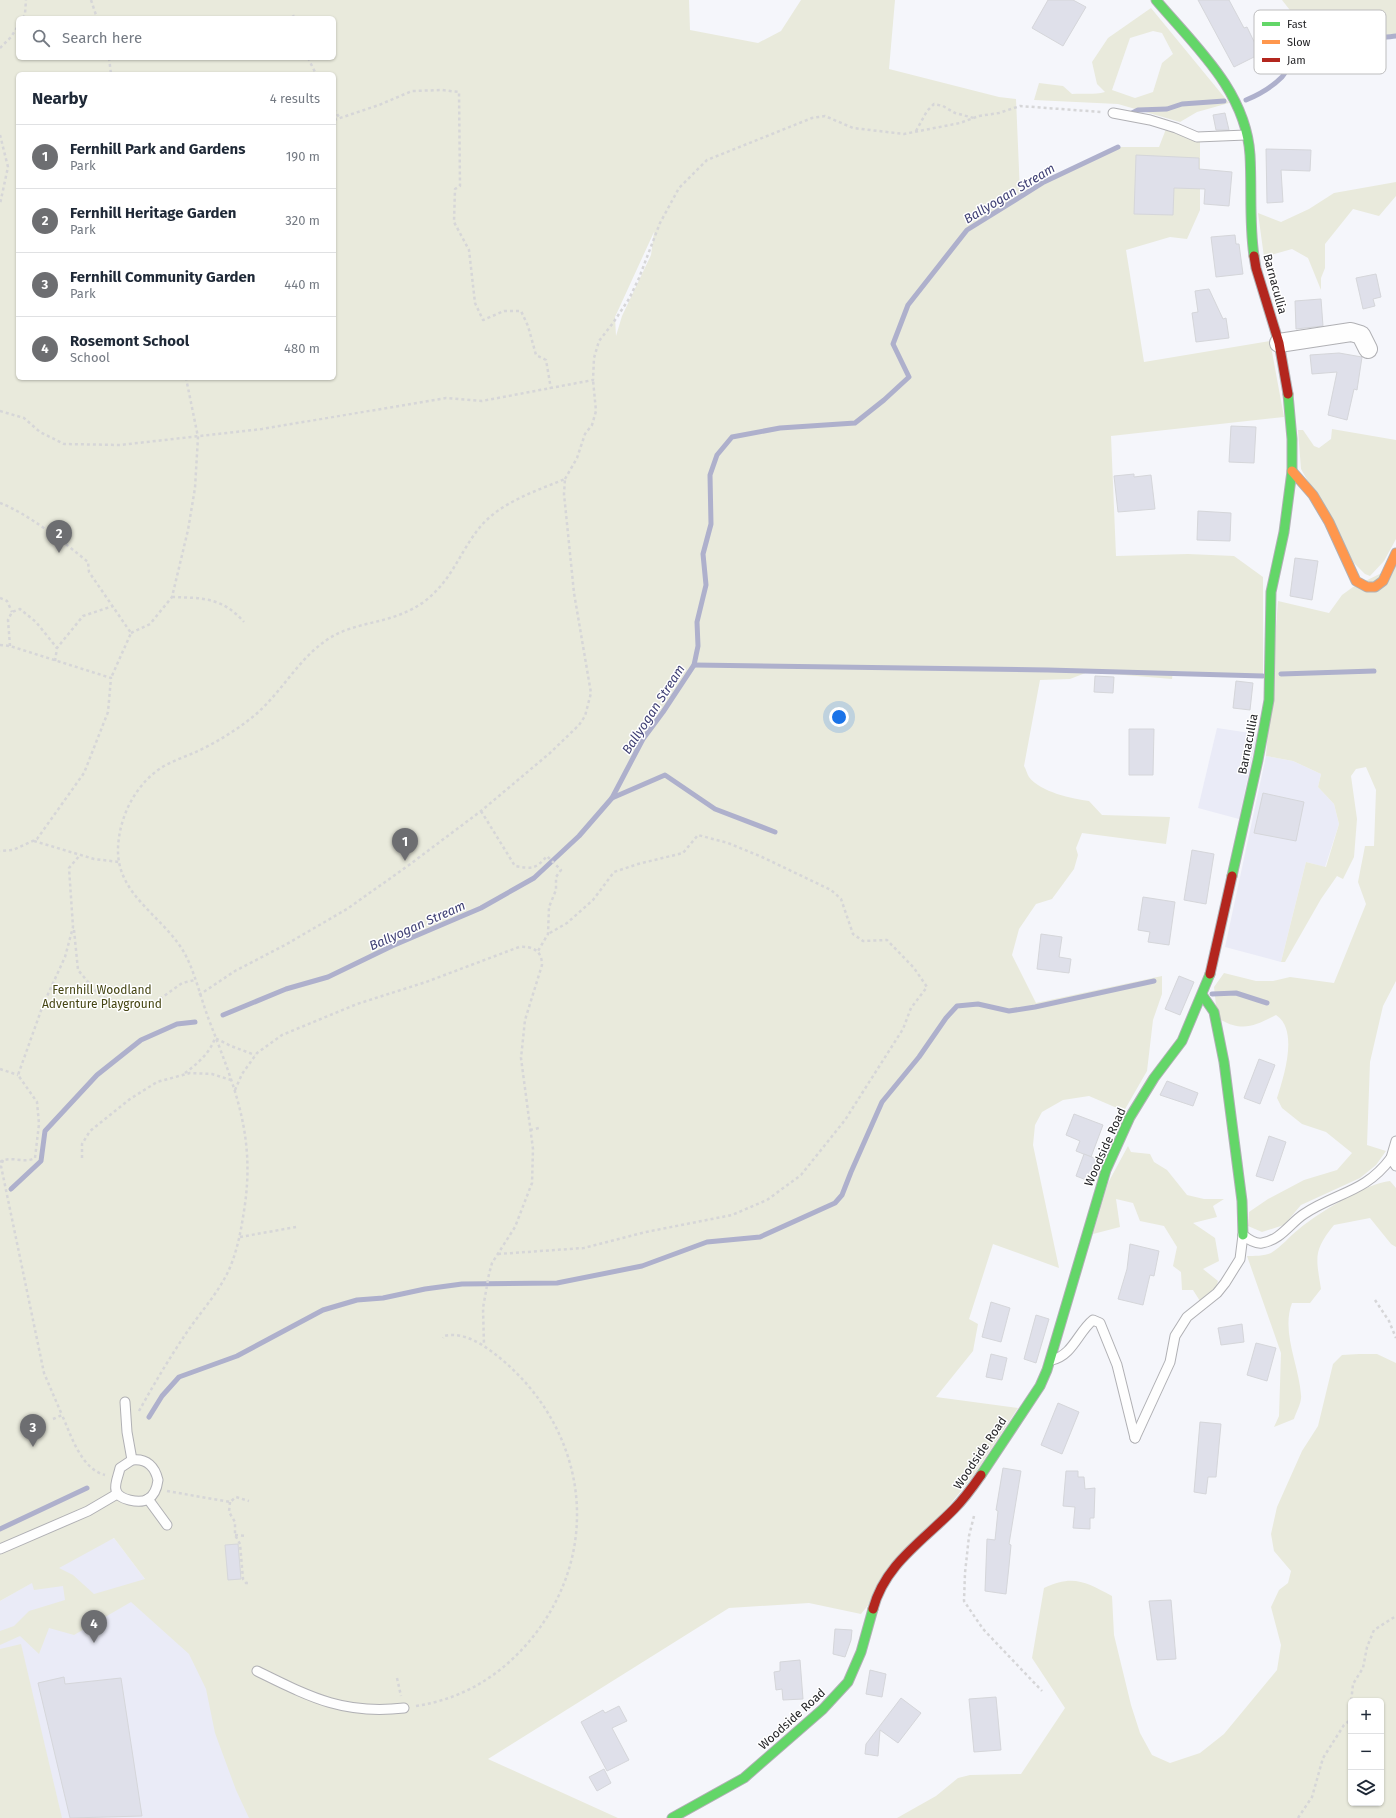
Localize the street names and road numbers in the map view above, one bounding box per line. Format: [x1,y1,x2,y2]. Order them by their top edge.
street label: Barnacullia [1260,252,1290,316]
street label: Barnacullia [1235,712,1261,776]
street label: Woodside Road [1081,1106,1129,1188]
street label: Woodside Road [951,1414,1009,1492]
street label: Woodside Road [756,1686,828,1752]

